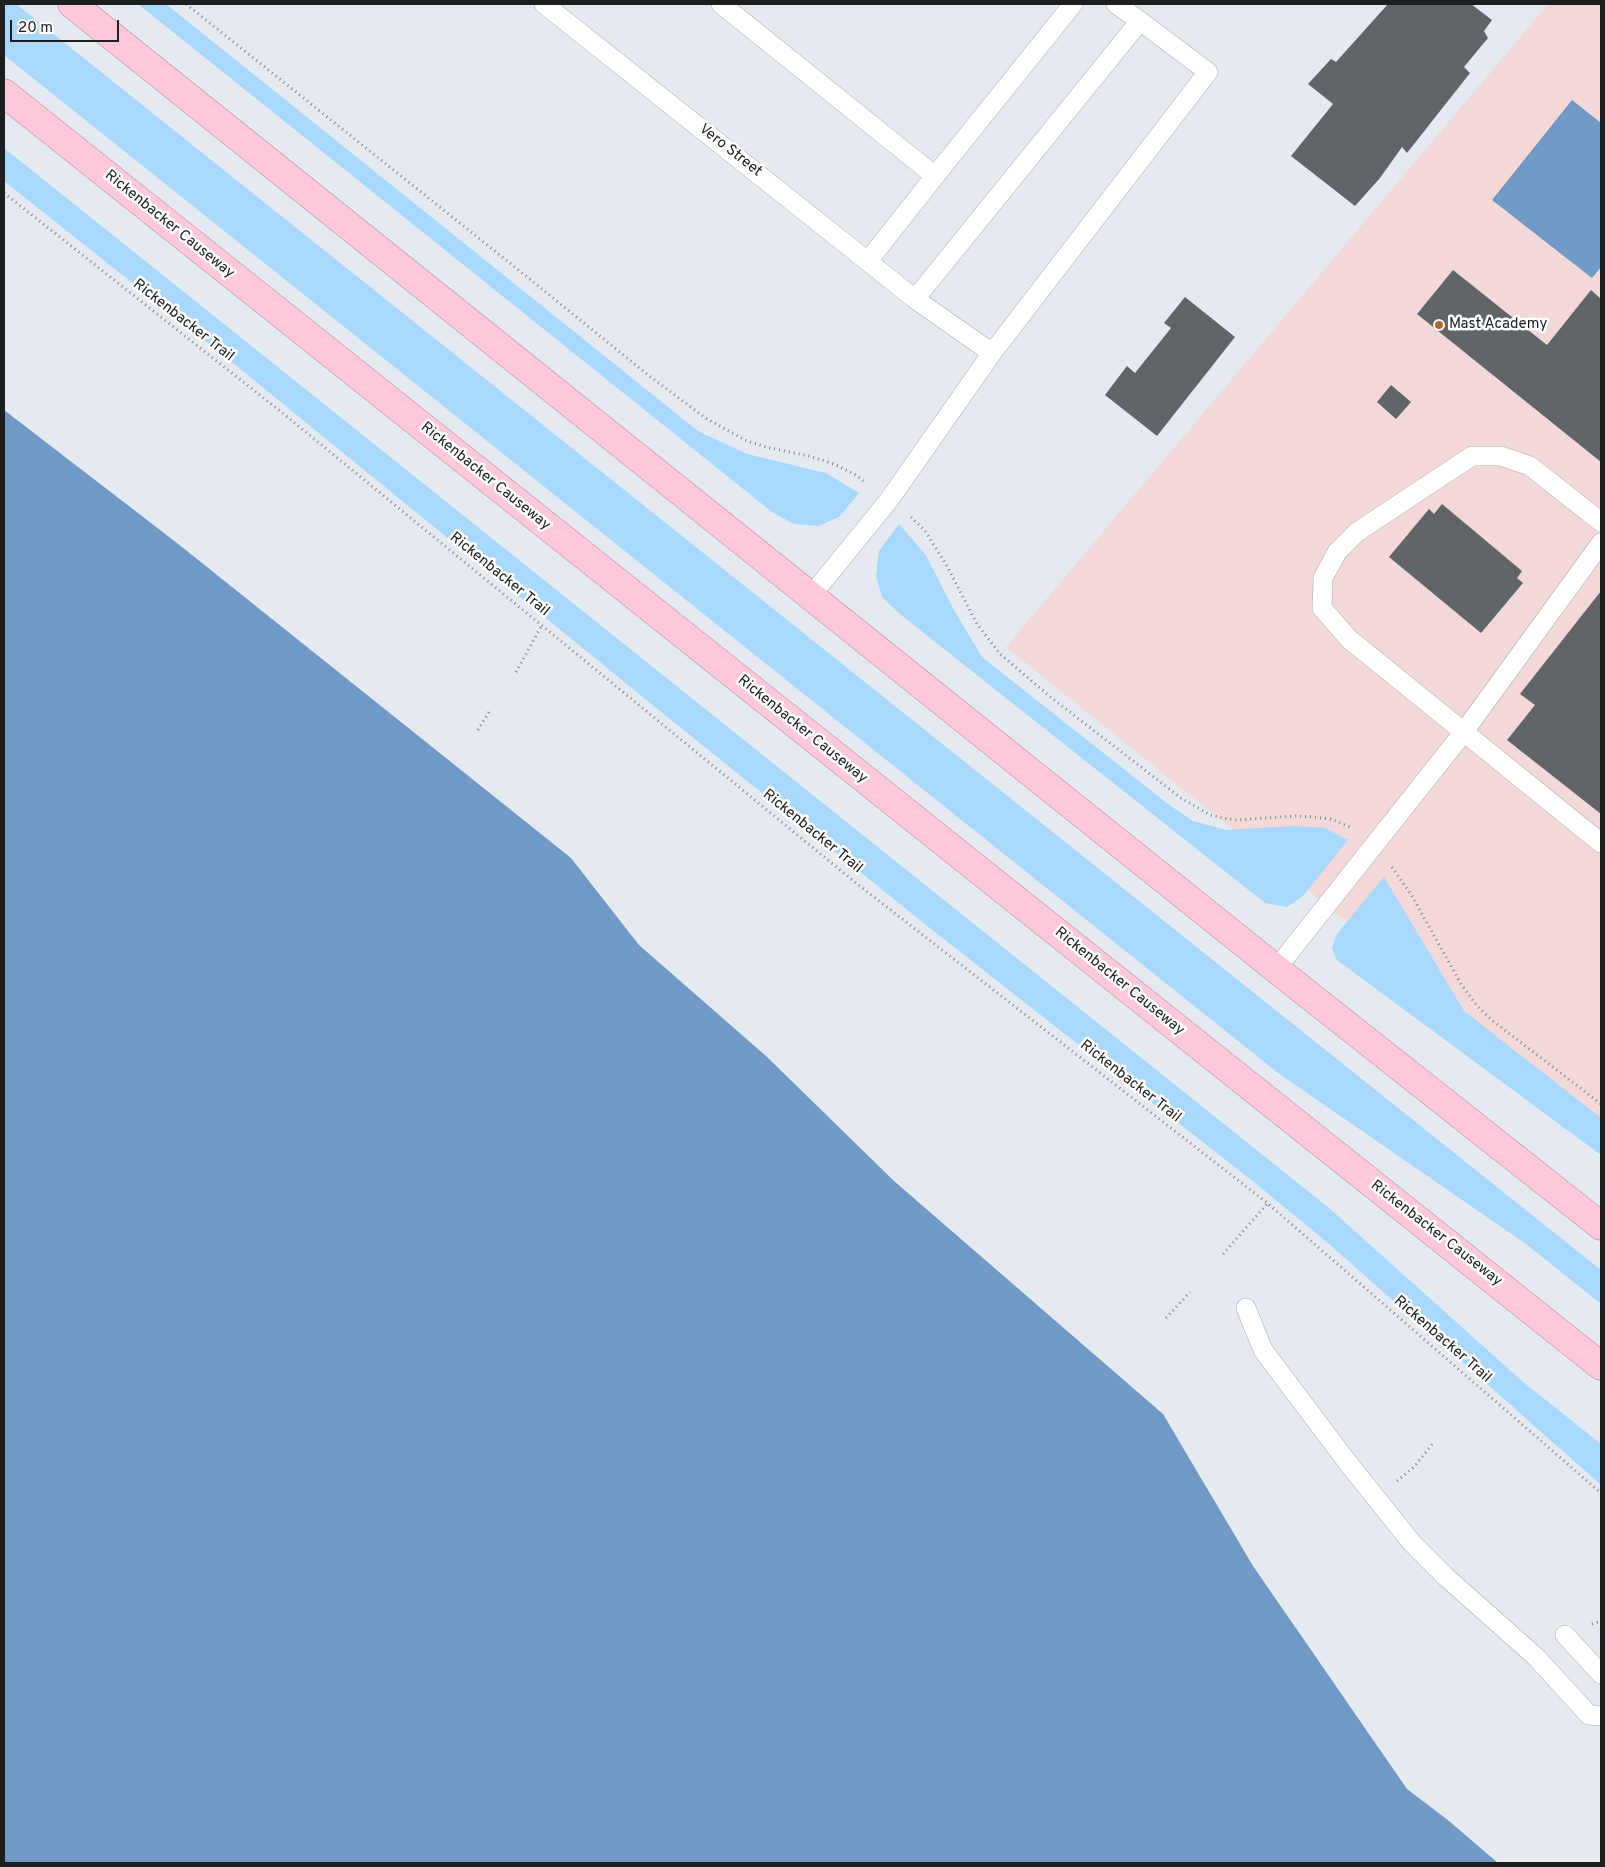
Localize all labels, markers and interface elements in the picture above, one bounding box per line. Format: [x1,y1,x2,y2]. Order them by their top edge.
scale bar [12,10,121,42]
text: 20 m [18,19,53,38]
street label: Vero Street [695,121,765,181]
street label: Rickenbacker Causeway [100,167,238,283]
street label: Rickenbacker Trail [129,276,237,366]
place label: Mast Academy [1449,316,1547,334]
marker: Mast Academy [1433,319,1445,331]
street label: Rickenbacker Causeway [416,419,554,535]
street label: Rickenbacker Trail [445,529,553,621]
street label: Rickenbacker Causeway [733,672,871,788]
street label: Rickenbacker Trail [758,786,866,878]
street label: Rickenbacker Causeway [1050,924,1188,1040]
street label: Rickenbacker Trail [1076,1037,1184,1127]
street label: Rickenbacker Causeway [1367,1177,1505,1291]
street label: Rickenbacker Trail [1390,1293,1494,1387]

